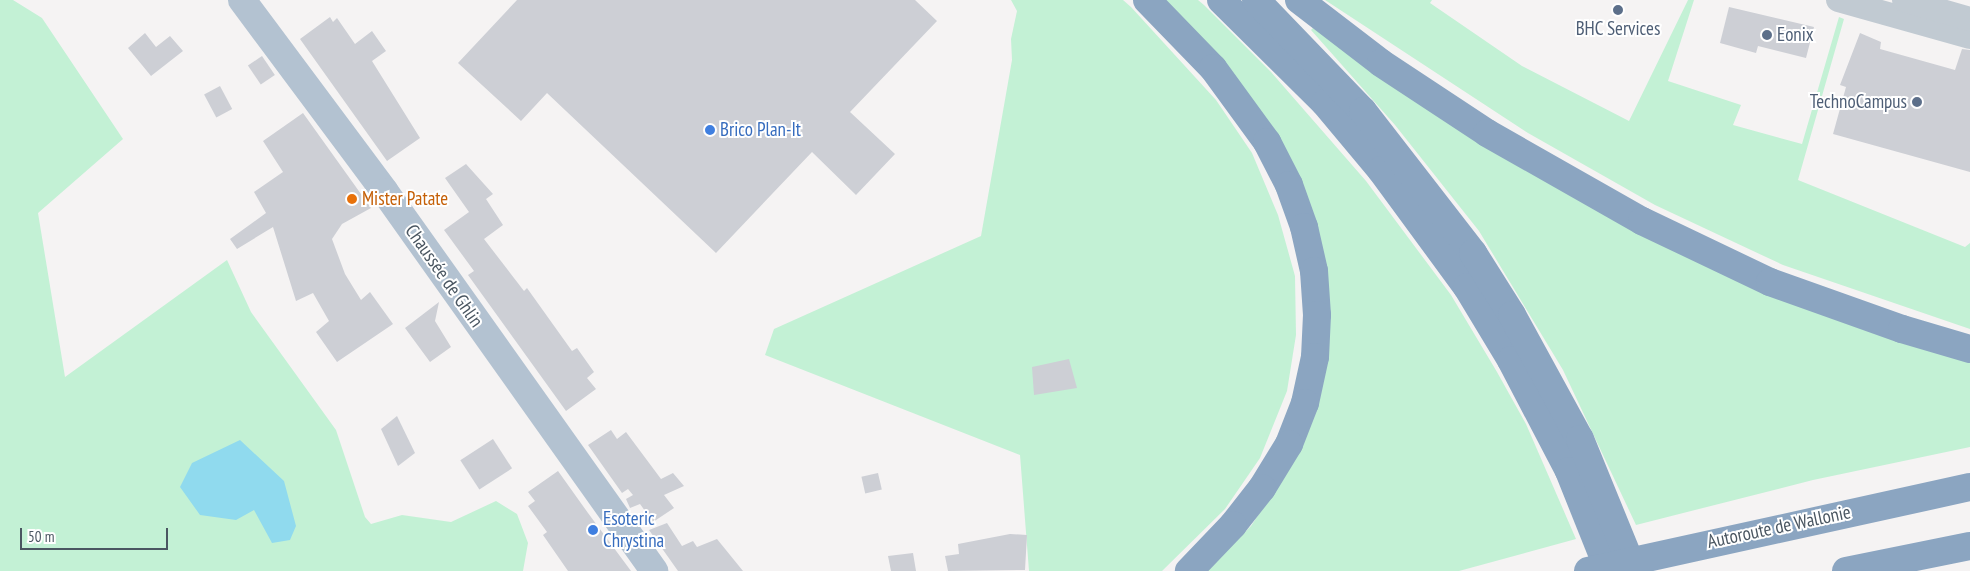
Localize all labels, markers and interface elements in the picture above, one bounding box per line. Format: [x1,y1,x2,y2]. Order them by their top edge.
marker: BHC Services [1612,4,1624,16]
place label: BHC Services [1575,18,1661,40]
place label: Eonix [1777,24,1814,46]
marker: Eonix [1761,29,1773,41]
place label: TechnoCampus [1810,91,1907,113]
marker: TechnoCampus [1911,96,1923,108]
place label: Brico Plan-It [720,119,801,141]
marker: Brico Plan-It [704,124,716,136]
place label: Mister Patate [362,188,448,210]
marker: Mister Patate [346,193,358,205]
street label: Chaussée de Ghlin [400,220,488,332]
street label: Autoroute de Wallonie [1705,501,1853,553]
place label: Esoteric Chrystina [603,508,664,552]
scale bar [22,518,170,550]
marker: Esoteric Chrystina [587,524,599,536]
text: 50 m [28,527,54,546]

